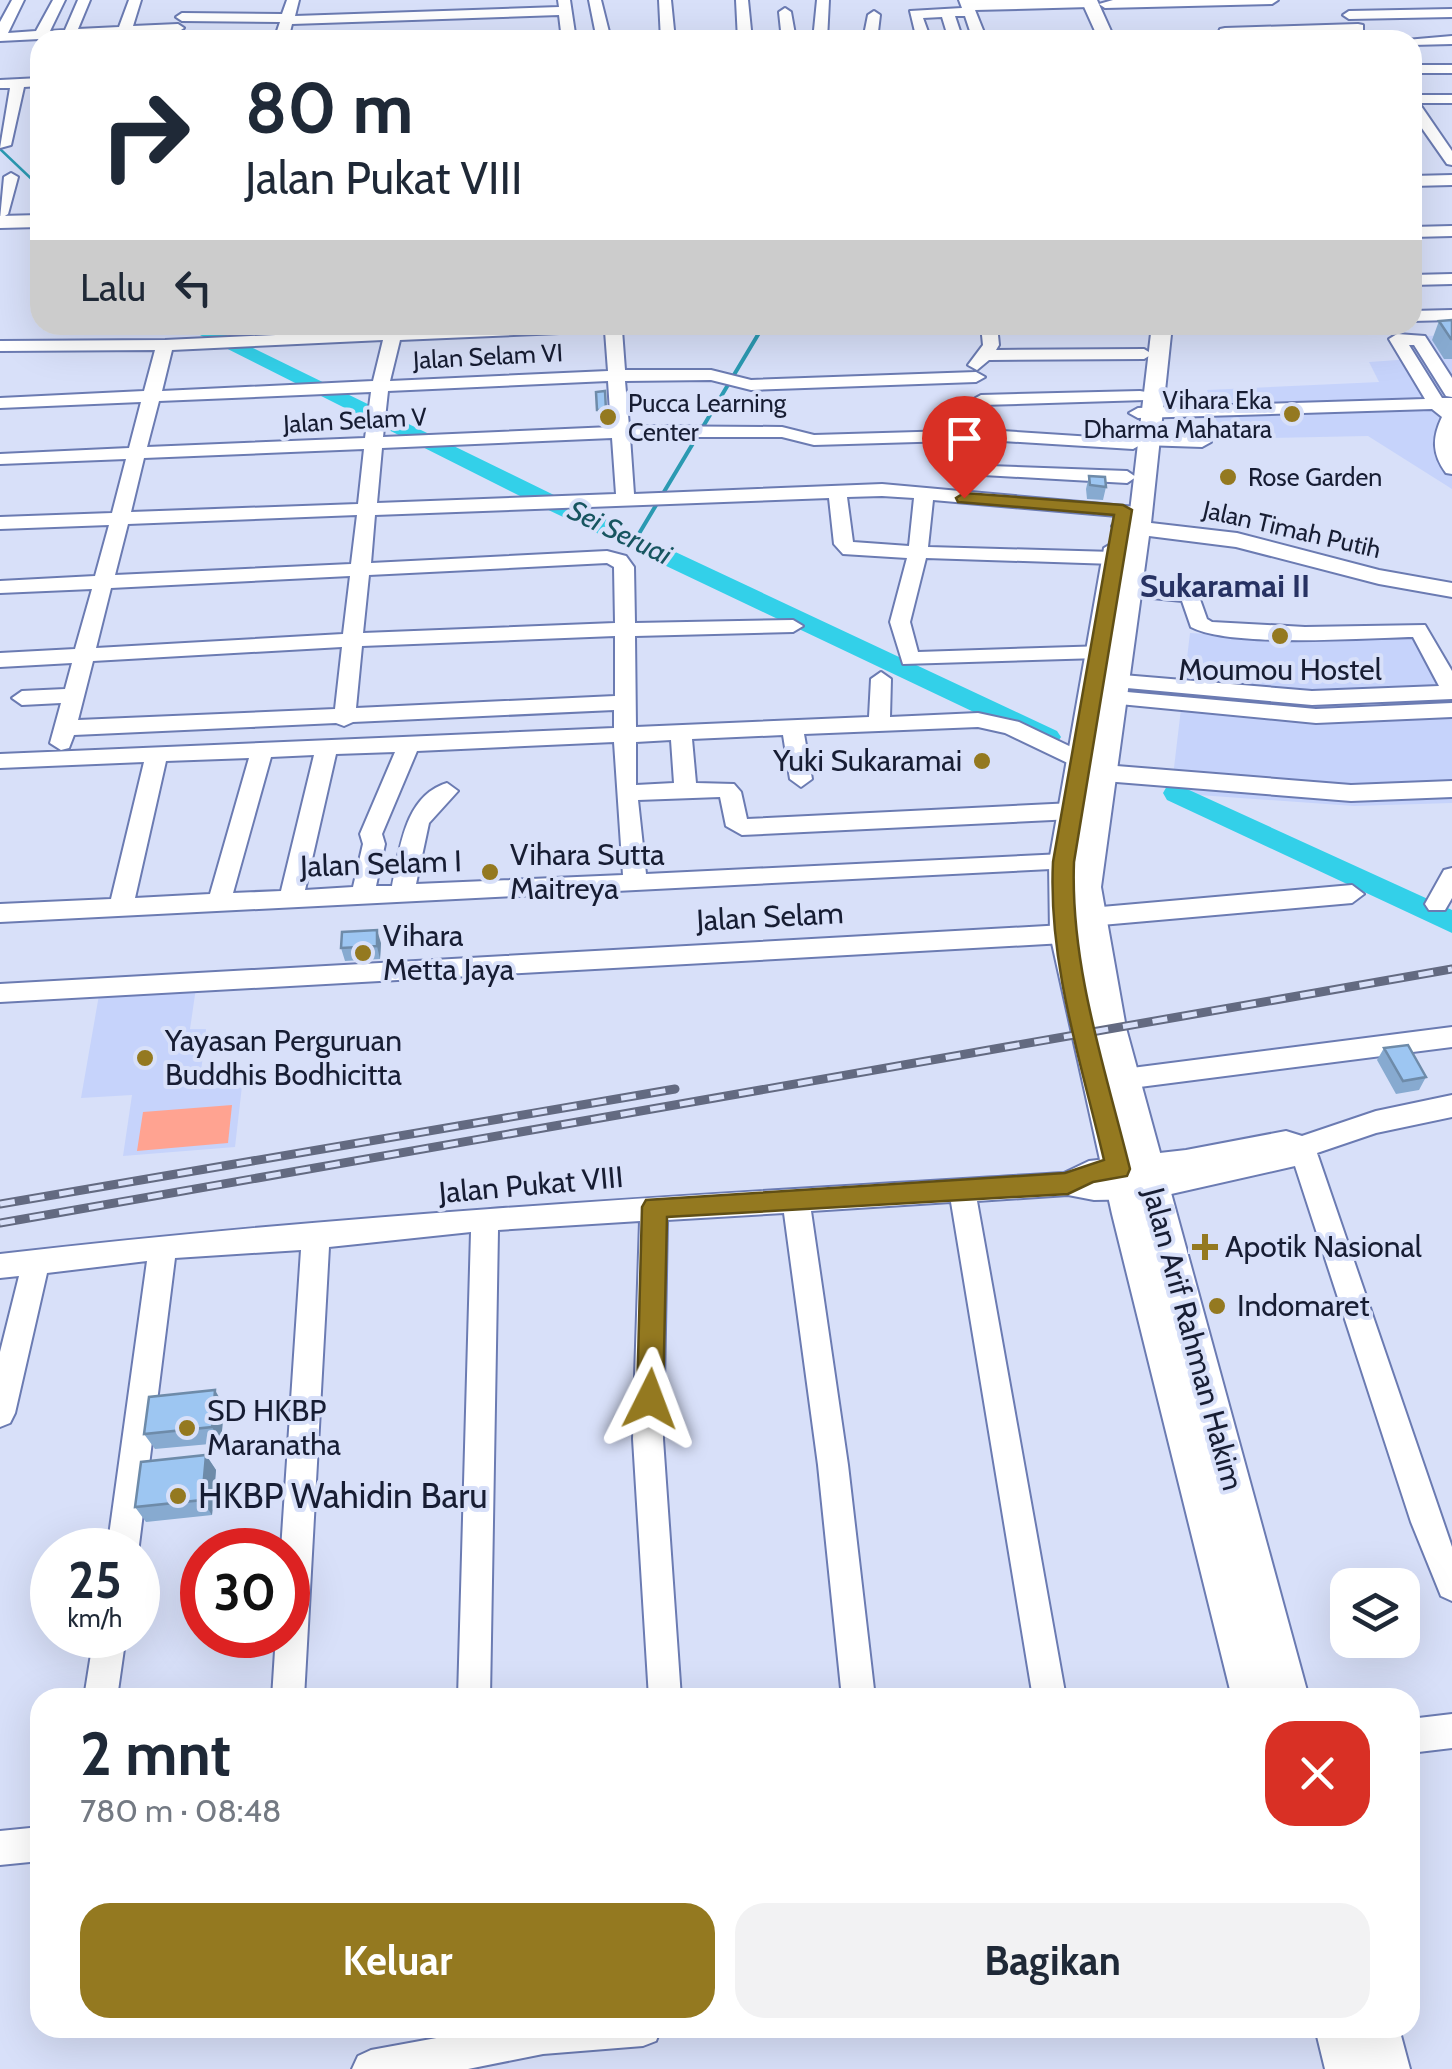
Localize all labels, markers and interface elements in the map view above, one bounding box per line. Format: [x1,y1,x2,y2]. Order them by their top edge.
text: 80 m [245,65,413,151]
icon: right [80,70,210,200]
text: Jalan Pukat VIII [245,151,522,205]
icon: left [166,260,221,315]
text: Lalu [80,264,146,311]
street label: Jalan Selam VI [411,337,564,375]
place label: Vihara Eka Dharma Mahatara [1083,385,1272,444]
place label: Pucca Learning Center [628,388,787,447]
pin [922,396,1007,499]
street label: Jalan Selam V [281,401,428,439]
marker: Vihara Eka Dharma Mahatara [1281,403,1303,425]
marker: Pucca Learning Center [597,406,619,428]
icon: arrive [937,411,992,466]
place label: Rose Garden [1248,462,1382,492]
marker: Rose Garden [1217,466,1239,488]
water label: Sei Seruai [563,492,678,572]
street label: Jalan Timah Putih [1199,494,1384,564]
district label: Sukaramai II [1140,566,1310,605]
marker: Moumou Hostel [1269,625,1291,647]
place label: Moumou Hostel [1178,651,1382,688]
place label: Yuki Sukaramai [772,742,962,779]
marker: Yuki Sukaramai [971,750,993,772]
place label: Vihara Sutta Maitreya [510,836,665,907]
street label: Jalan Selam I [298,842,462,885]
marker: Vihara Sutta Maitreya [479,861,501,883]
street label: Jalan Selam [694,894,845,939]
place label: Vihara Metta Jaya [383,917,515,988]
marker: Vihara Metta Jaya [352,942,374,964]
place label: Yayasan Perguruan Buddhis Bodhicitta [164,1022,402,1093]
marker: Yayasan Perguruan Buddhis Bodhicitta [134,1047,156,1069]
street label: Jalan Pukat VIII [436,1158,625,1211]
street label: Jalan Arif Rahman Hakim [1135,1182,1252,1494]
place label: Apotik Nasional [1225,1228,1422,1265]
marker: Apotik Nasional [1194,1236,1216,1258]
place label: Indomaret [1237,1287,1370,1324]
marker: Indomaret [1206,1295,1228,1317]
position arrow [598,1347,702,1451]
place label: SD HKBP Maranatha [207,1392,341,1463]
marker: SD HKBP Maranatha [176,1417,198,1439]
place label: HKBP Wahidin Baru [198,1474,488,1517]
marker: HKBP Wahidin Baru [167,1485,189,1507]
speed limit sign: 30 [180,1528,310,1658]
text: 25 [68,1550,122,1611]
map controls [1330,1568,1420,1658]
button: layers [1330,1568,1420,1658]
text: km/h [68,1603,122,1633]
text: 2 mnt [80,1717,231,1790]
button: close [1265,1721,1370,1826]
text: 780 m · 08:48 [80,1791,281,1830]
button: Keluar [80,1903,715,2018]
button: Bagikan [735,1903,1370,2018]

